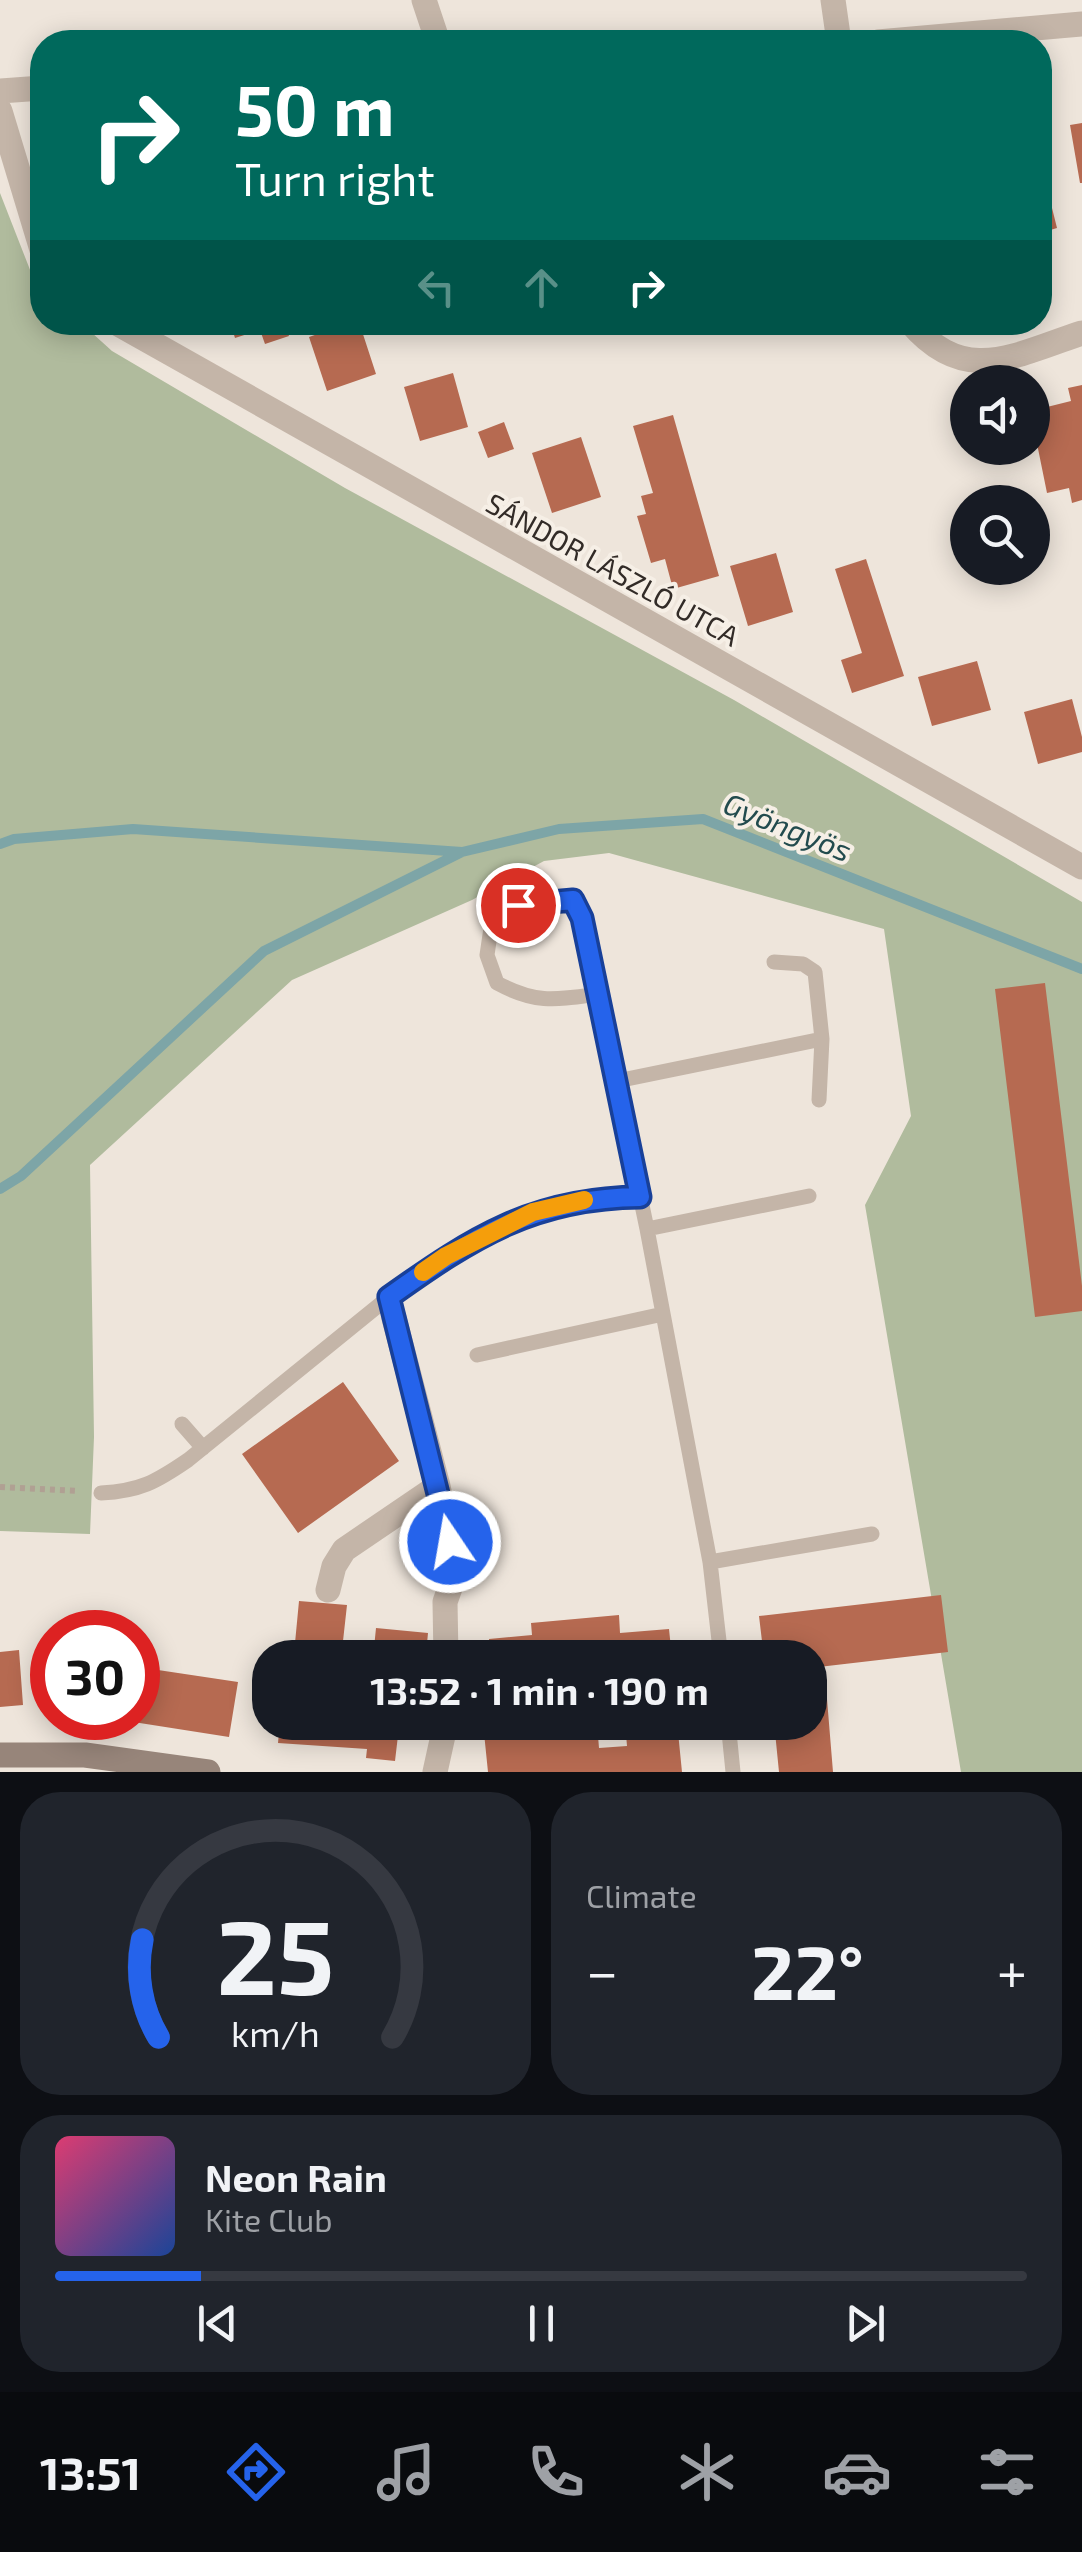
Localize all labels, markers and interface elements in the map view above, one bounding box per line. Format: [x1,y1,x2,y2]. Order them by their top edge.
text: 50 m [235,66,395,150]
icon: right [70,70,200,200]
text: Turn right [235,151,435,205]
icon: left [409,260,464,315]
icon: ahead [514,260,569,315]
icon: right [619,260,674,315]
map controls [950,365,1050,585]
button: sound [950,365,1050,465]
street label: SÁNDOR LÁSZLÓ UTCA [481,485,746,653]
button: search [950,485,1050,585]
water label: Gyöngyös [718,784,857,869]
pin [476,863,561,948]
icon: arrive [491,878,546,933]
position arrow [398,1490,502,1594]
speed limit sign: 30 [30,1610,160,1740]
text: 13:52 · 1 min · 190 m [370,1667,709,1713]
text: Climate [586,1876,697,1914]
text: 25 [217,1891,334,2016]
text: 22° [751,1925,864,2015]
text: − [586,1937,618,2003]
text: + [997,1937,1027,2003]
text: km/h [231,2011,320,2054]
text: Neon Rain [205,2154,387,2200]
text: Kite Club [205,2200,333,2238]
icon: previous [190,2296,245,2351]
icon: pause [514,2296,569,2351]
icon: next [838,2296,893,2351]
icon: directions [221,2437,291,2507]
icon: music [371,2437,441,2507]
icon: phone [521,2437,591,2507]
icon: climate [672,2437,742,2507]
icon: car [822,2437,892,2507]
icon: filters [972,2437,1042,2507]
text: 13:51 [40,2445,141,2499]

